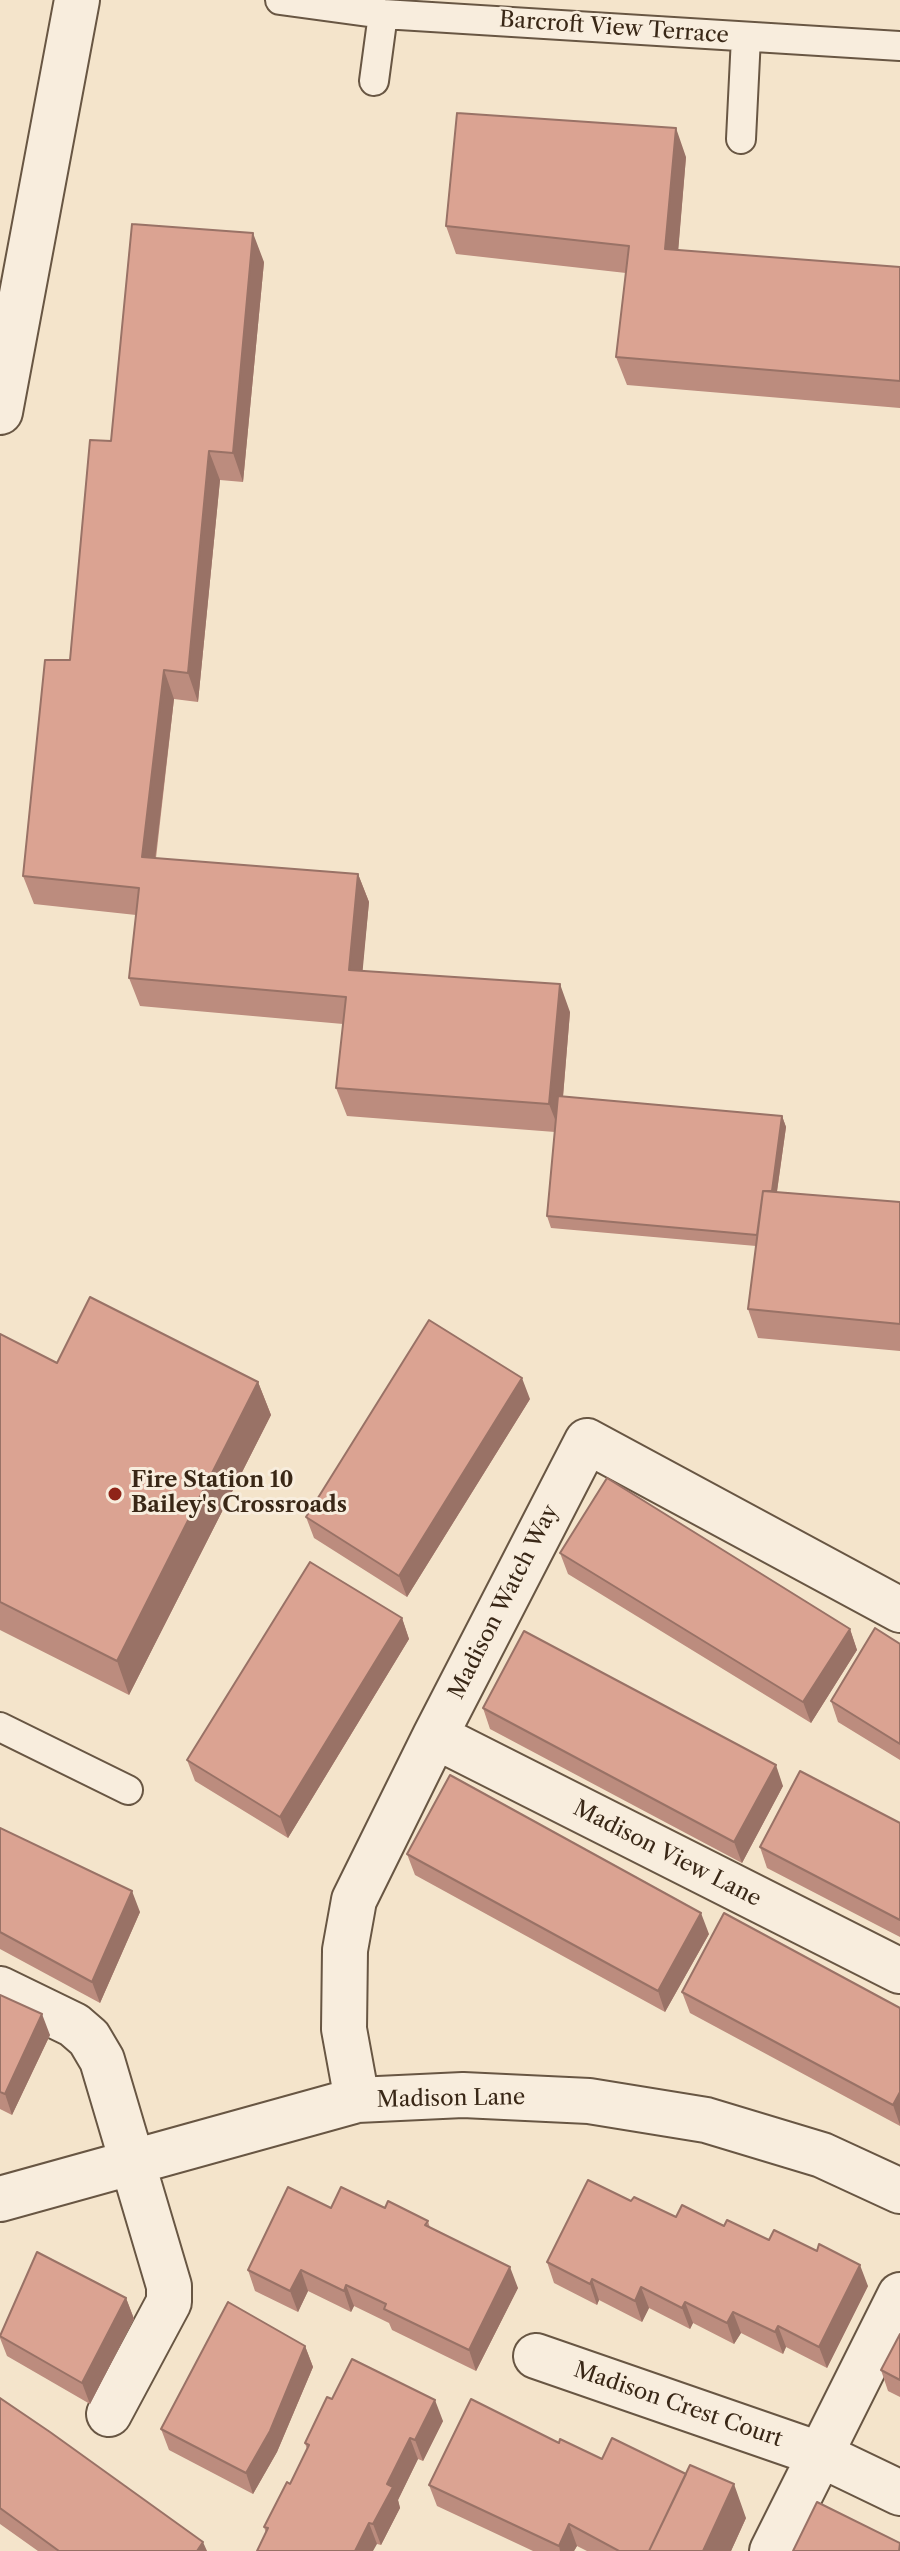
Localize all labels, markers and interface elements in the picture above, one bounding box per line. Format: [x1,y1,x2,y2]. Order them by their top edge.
street label: Barcroft View Terrace [498,7,730,49]
place label: Fire Station 10 Bailey's Crossroads [131,1468,347,1520]
marker: Fire Station 10 Bailey's Crossroads [106,1485,124,1503]
street label: Madison Watch Way [444,1500,564,1704]
street label: Madison View Lane [569,1795,765,1913]
street label: Madison Lane [377,2085,525,2113]
street label: Madison Crest Court [570,2357,786,2453]

